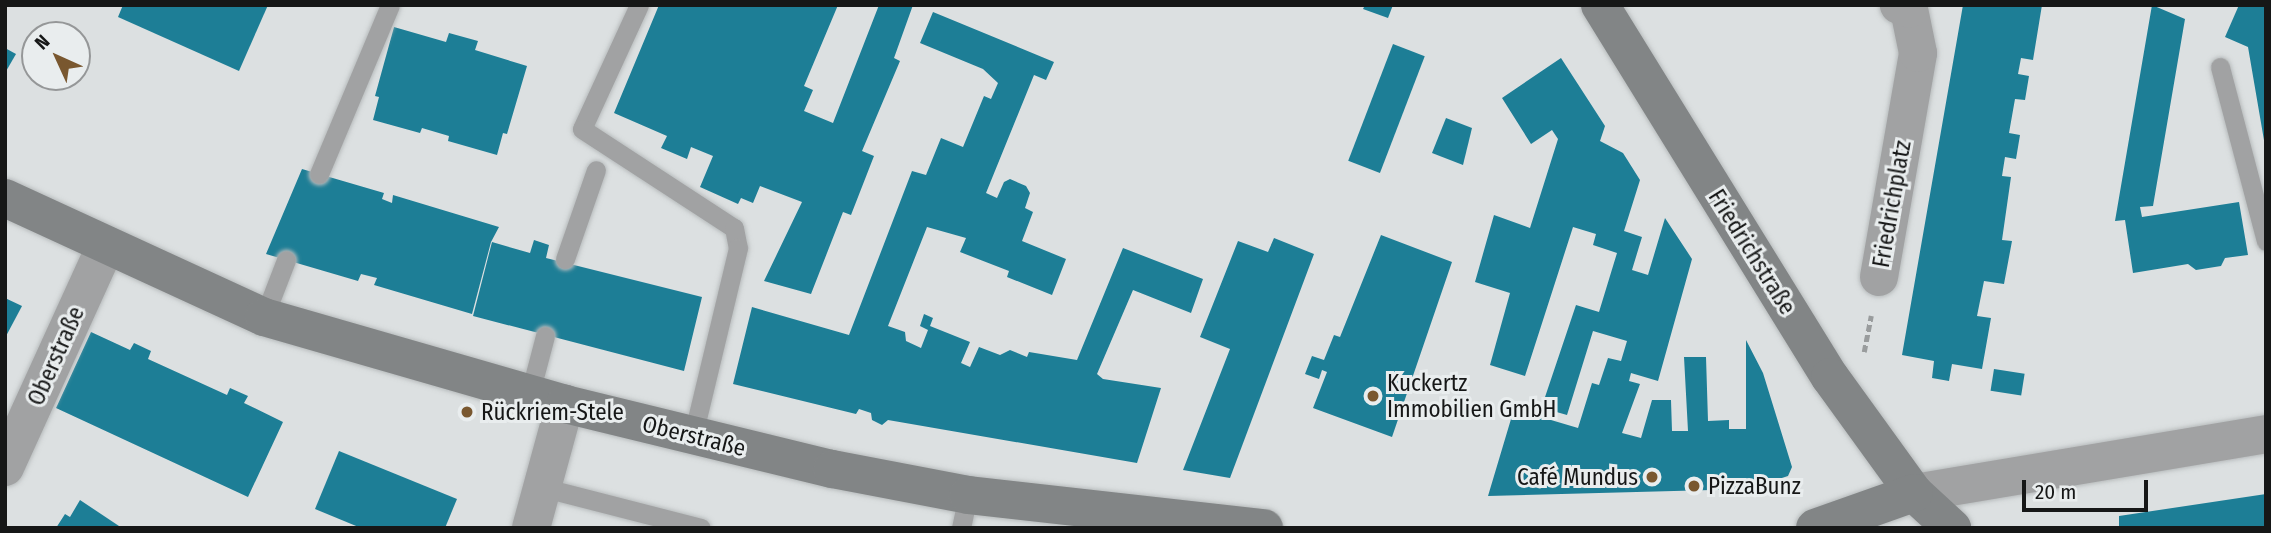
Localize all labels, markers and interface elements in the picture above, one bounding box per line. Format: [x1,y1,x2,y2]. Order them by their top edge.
north arrow [21,21,91,91]
text: N [30,30,54,54]
street label: Friedrichplatz [1867,138,1917,270]
street label: Friedrichstraße [1703,184,1801,320]
street label: Oberstraße [22,302,90,410]
place label: Kuckertz Immobilien GmbH [1387,369,1556,423]
marker: Kuckertz Immobilien GmbH [1365,388,1381,404]
place label: Rückriem-Stele [481,398,624,426]
marker: Rückriem-Stele [459,404,475,420]
street label: Oberstraße [640,410,748,462]
place label: Café Mundus [1517,463,1638,491]
scale bar [2026,466,2152,510]
marker: Café Mundus [1644,469,1660,485]
place label: PizzaBunz [1708,472,1801,500]
marker: PizzaBunz [1686,478,1702,494]
text: 20 m [2035,479,2076,505]

